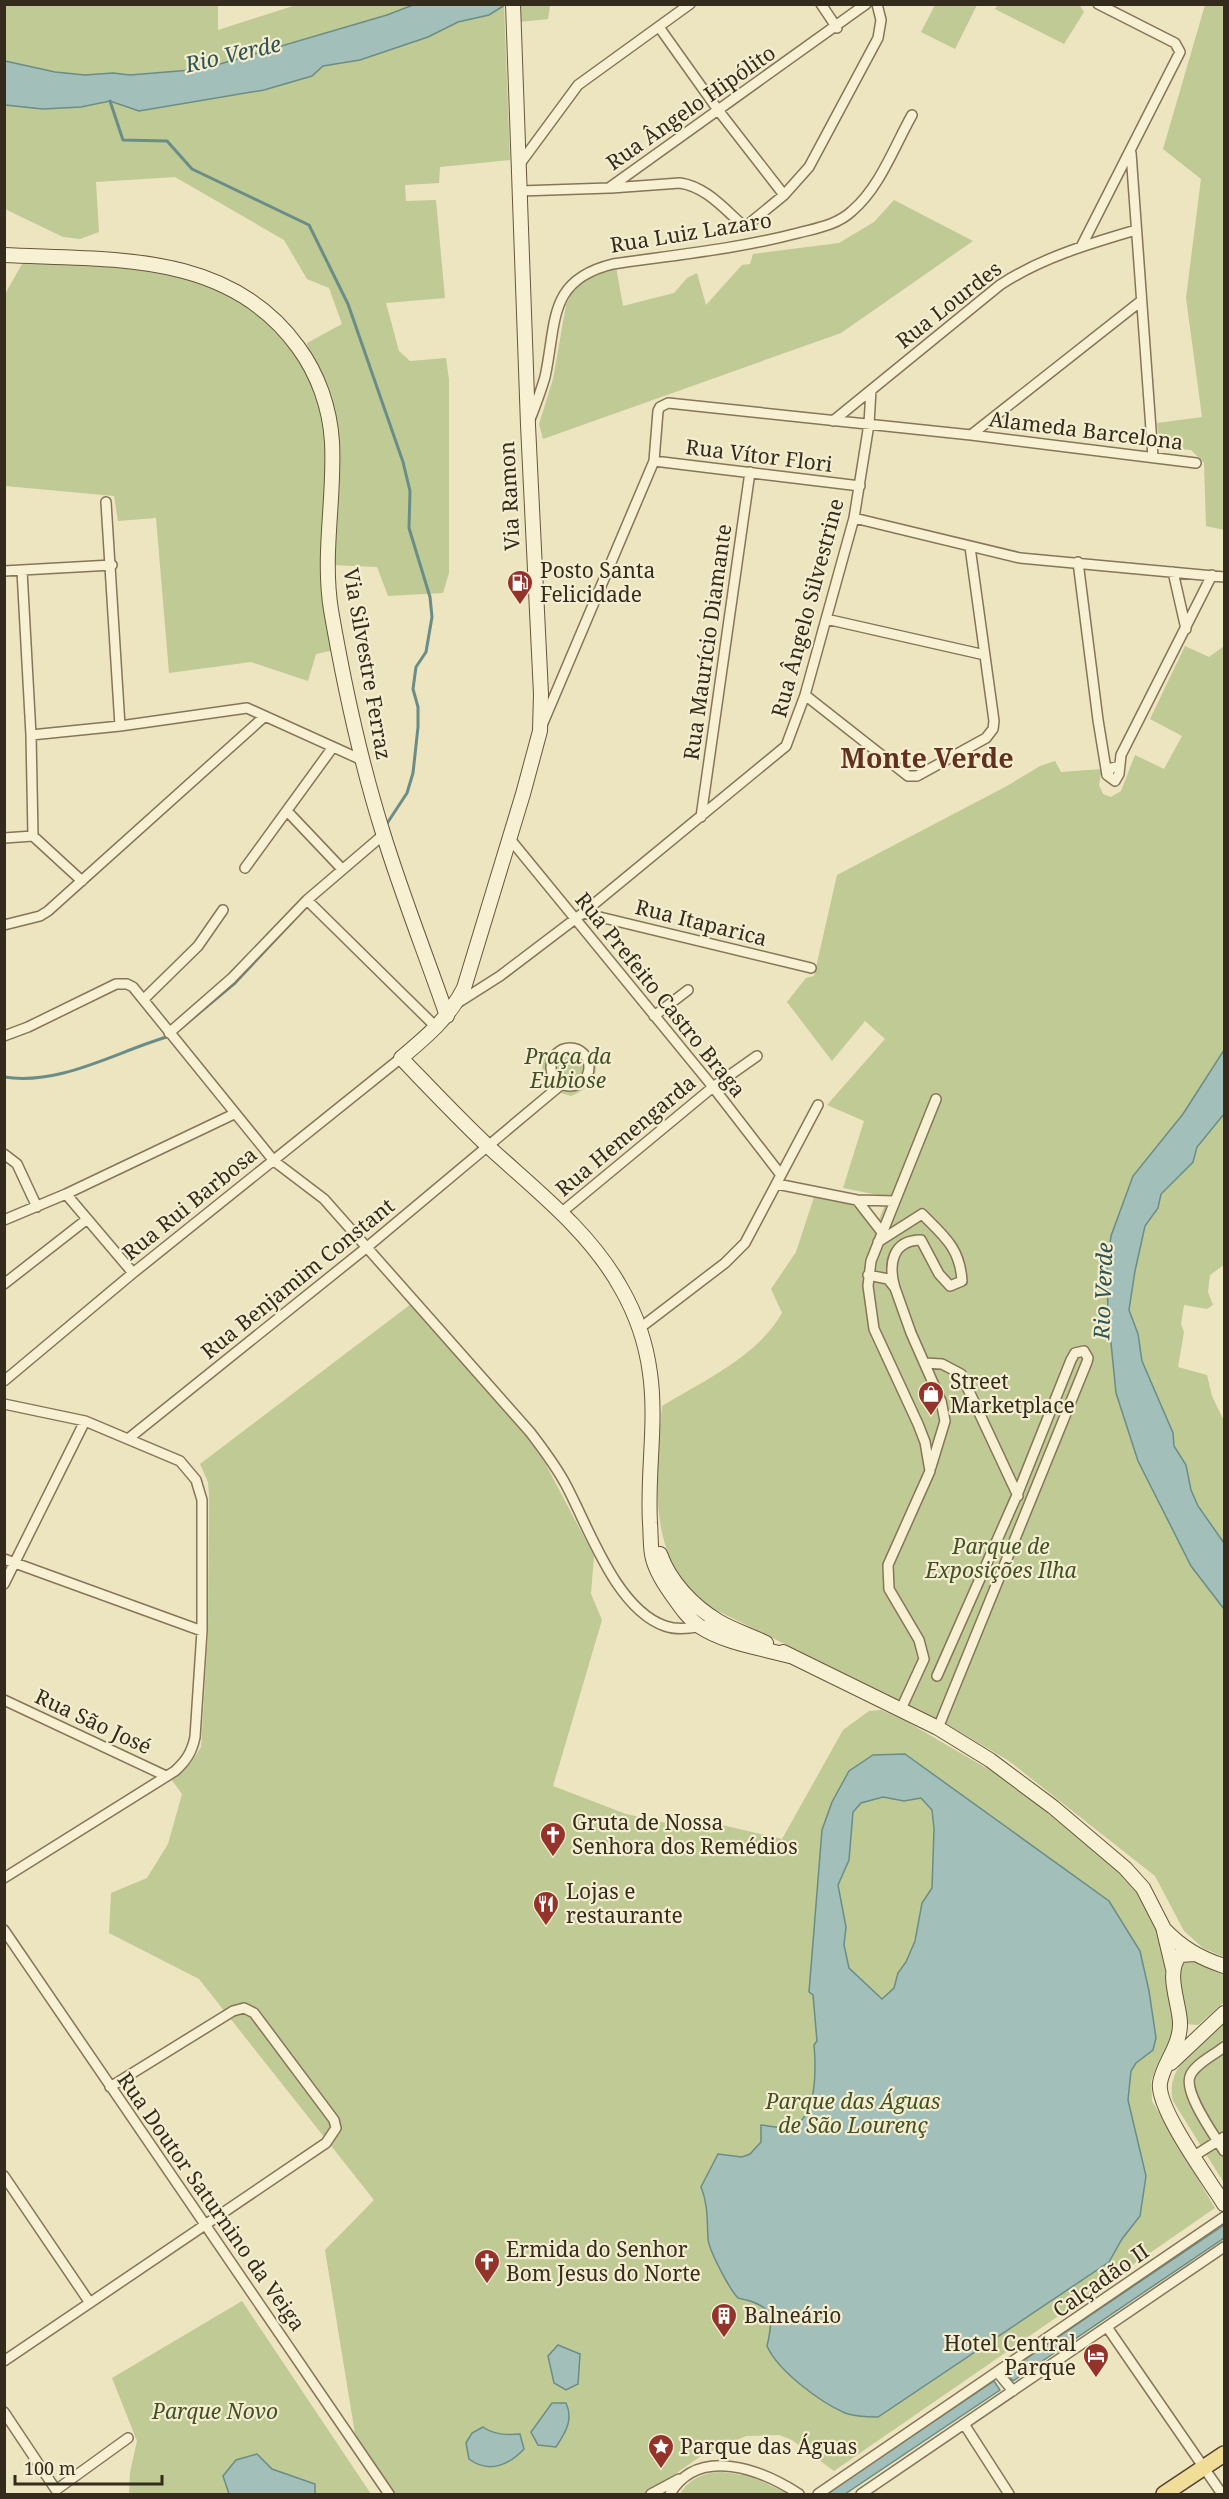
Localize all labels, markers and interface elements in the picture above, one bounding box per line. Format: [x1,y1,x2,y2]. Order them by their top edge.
water label: Rio Verde [181,27,284,79]
street label: Rua Ângelo Hipólito [600,38,781,176]
street label: Rua Luiz Lazaro [608,205,774,259]
street label: Rua Lourdes [890,254,1007,354]
street label: Alameda Barcelona [987,404,1185,456]
street label: Rua Vítor Flori [684,432,834,478]
street label: Via Ramon [492,441,526,551]
street label: Rua Ângelo Silvestrine [764,495,850,720]
street label: Rua Maurício Diamante [677,522,737,762]
place label: Posto Santa Felicidade [540,556,655,608]
street label: Via Silvestre Ferraz [337,566,399,762]
fuel station icon: Posto Santa Felicidade [505,568,535,606]
district label: Monte Verde [840,739,1014,776]
street label: Rua Prefeito Castro Braga [569,886,752,1103]
street label: Rua Itaparica [632,892,770,952]
park label: Praça da Eubiose [524,1042,612,1094]
street label: Rua Hemengarda [549,1068,701,1202]
street label: Rua Rui Barbosa [116,1140,262,1266]
street label: Rua Benjamim Constant [195,1191,400,1365]
water label: Rio Verde [1085,1242,1119,1341]
place label: Street Marketplace [950,1367,1075,1419]
shop icon: Street Marketplace [916,1379,946,1417]
park label: Parque de Exposições Ilha [924,1532,1078,1584]
street label: Rua São José [31,1682,156,1760]
place label: Gruta de Nossa Senhora dos Remédios [572,1808,798,1860]
church icon: Gruta de Nossa Senhora dos Remédios [538,1820,568,1858]
place label: Lojas e restaurante [566,1877,683,1929]
restaurant icon: Lojas e restaurante [531,1889,561,1927]
street label: Rua Doutor Saturnino da Veiga [112,2067,312,2336]
park label: Parque das Águas de São Lourenç [765,2087,941,2139]
place label: Ermida do Senhor Bom Jesus do Norte [506,2235,701,2287]
street label: Calçadão II [1047,2237,1154,2324]
church icon: Ermida do Senhor Bom Jesus do Norte [472,2247,502,2285]
building icon: Balneário [709,2301,739,2339]
place label: Balneário [744,2301,841,2329]
place label: Hotel Central Parque [944,2329,1076,2381]
hotel icon: Hotel Central Parque [1081,2341,1111,2379]
park label: Parque Novo [151,2397,278,2425]
place icon: Parque das Águas [646,2432,676,2470]
place label: Parque das Águas [680,2432,857,2460]
scale bar [15,2448,162,2486]
text: 100 m [24,2456,76,2480]

